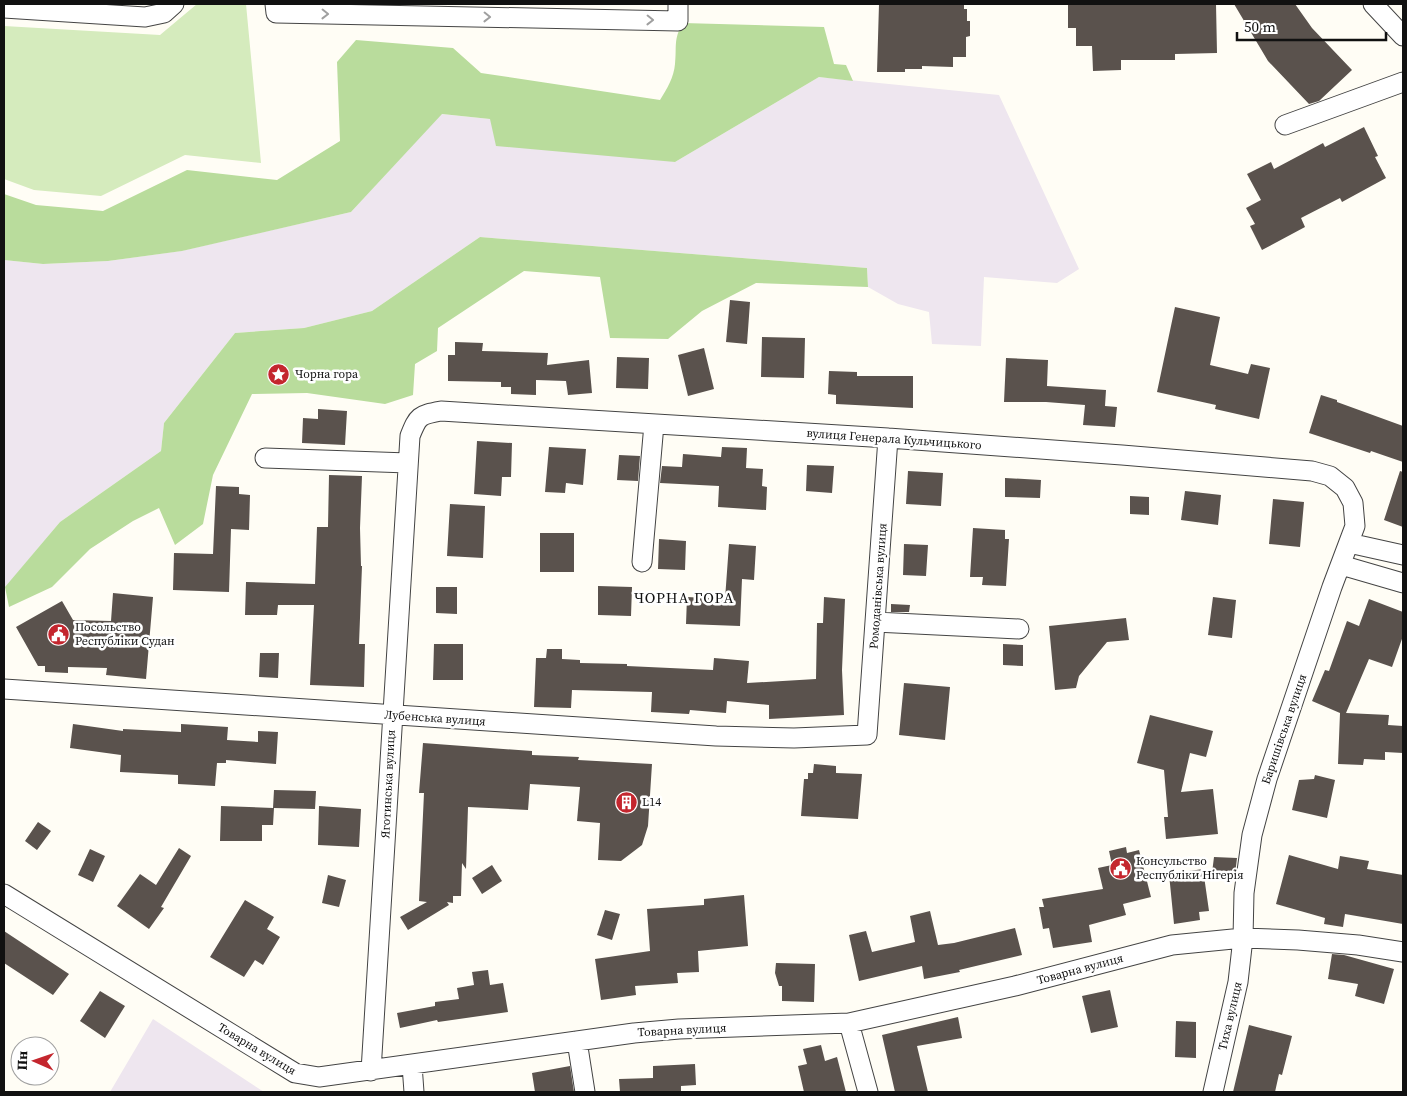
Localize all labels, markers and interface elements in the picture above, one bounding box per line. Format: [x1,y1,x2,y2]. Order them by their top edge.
one-way arrow [321,9,329,19]
scale bar [1237,10,1386,42]
one-way arrow [484,12,491,22]
one-way arrow [646,15,654,26]
text: 50 m [1244,16,1276,37]
place icon: Чорна гора [267,362,291,386]
place label: Чорна гора [295,366,359,382]
street label: вулиця Генерала Кульчицького [806,425,983,453]
street label: Ромоданівська вулиця [866,522,890,650]
district label: ЧОРНА ГОРА [634,587,734,608]
place label: Посольство Республіки Судан [75,619,175,649]
public building icon: Посольство Республіки Судан [47,622,71,646]
street label: Баришівська вулиця [1258,672,1310,786]
street label: Лубенська вулиця [384,706,486,730]
street label: Яготинська вулиця [377,729,399,839]
building icon: L14 [614,790,638,814]
place label: L14 [642,794,661,810]
place label: Консульство Республіки Нігерія [1136,853,1244,883]
public building icon: Консульство Республіки Нігерія [1108,856,1132,880]
street label: Товарна вулиця [1035,950,1125,988]
street label: Тиха вулиця [1214,980,1246,1052]
street label: Товарна вулиця [215,1019,299,1079]
street label: Товарна вулиця [637,1020,727,1040]
north arrow [10,1036,60,1086]
text: Пн [12,1050,32,1071]

